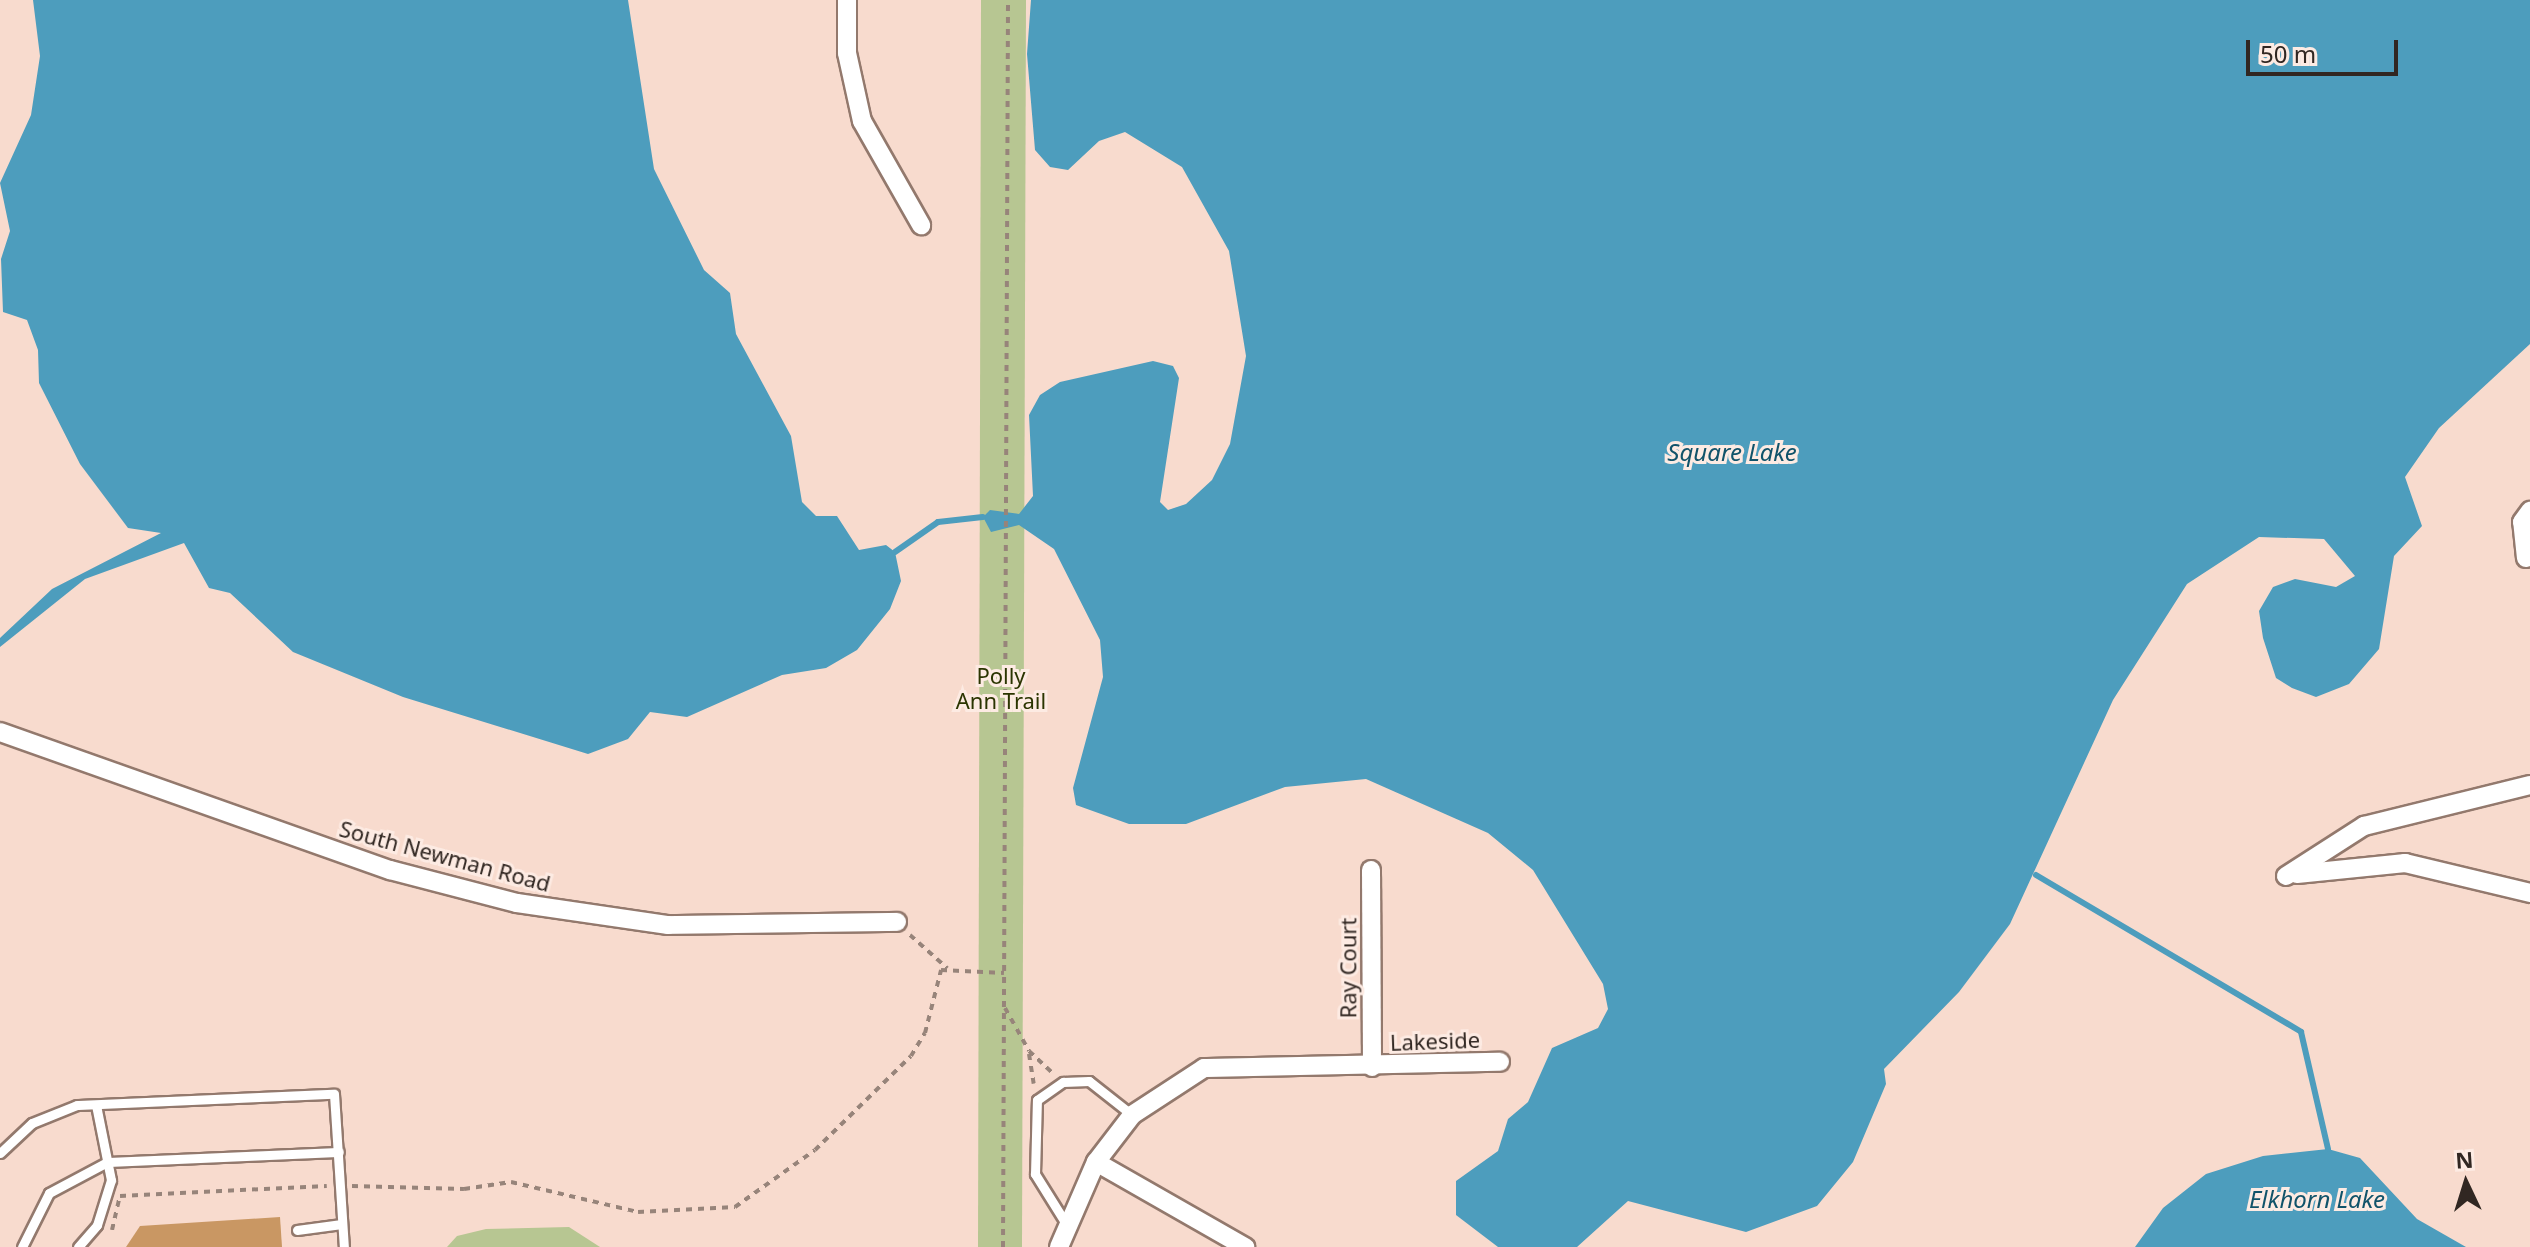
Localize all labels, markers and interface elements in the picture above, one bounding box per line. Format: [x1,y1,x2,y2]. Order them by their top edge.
scale bar [2250,24,2402,74]
text: 50 m [2260,37,2316,70]
water label: Square Lake [1667,438,1797,466]
park label: Polly Ann Trail [956,662,1046,714]
street label: South Newman Road [337,815,553,897]
street label: Ray Court [1335,918,1361,1018]
street label: Lakeside [1389,1026,1481,1056]
north arrow [2426,1143,2506,1223]
text: N [2454,1143,2474,1175]
water label: Elkhorn Lake [2249,1185,2385,1213]

